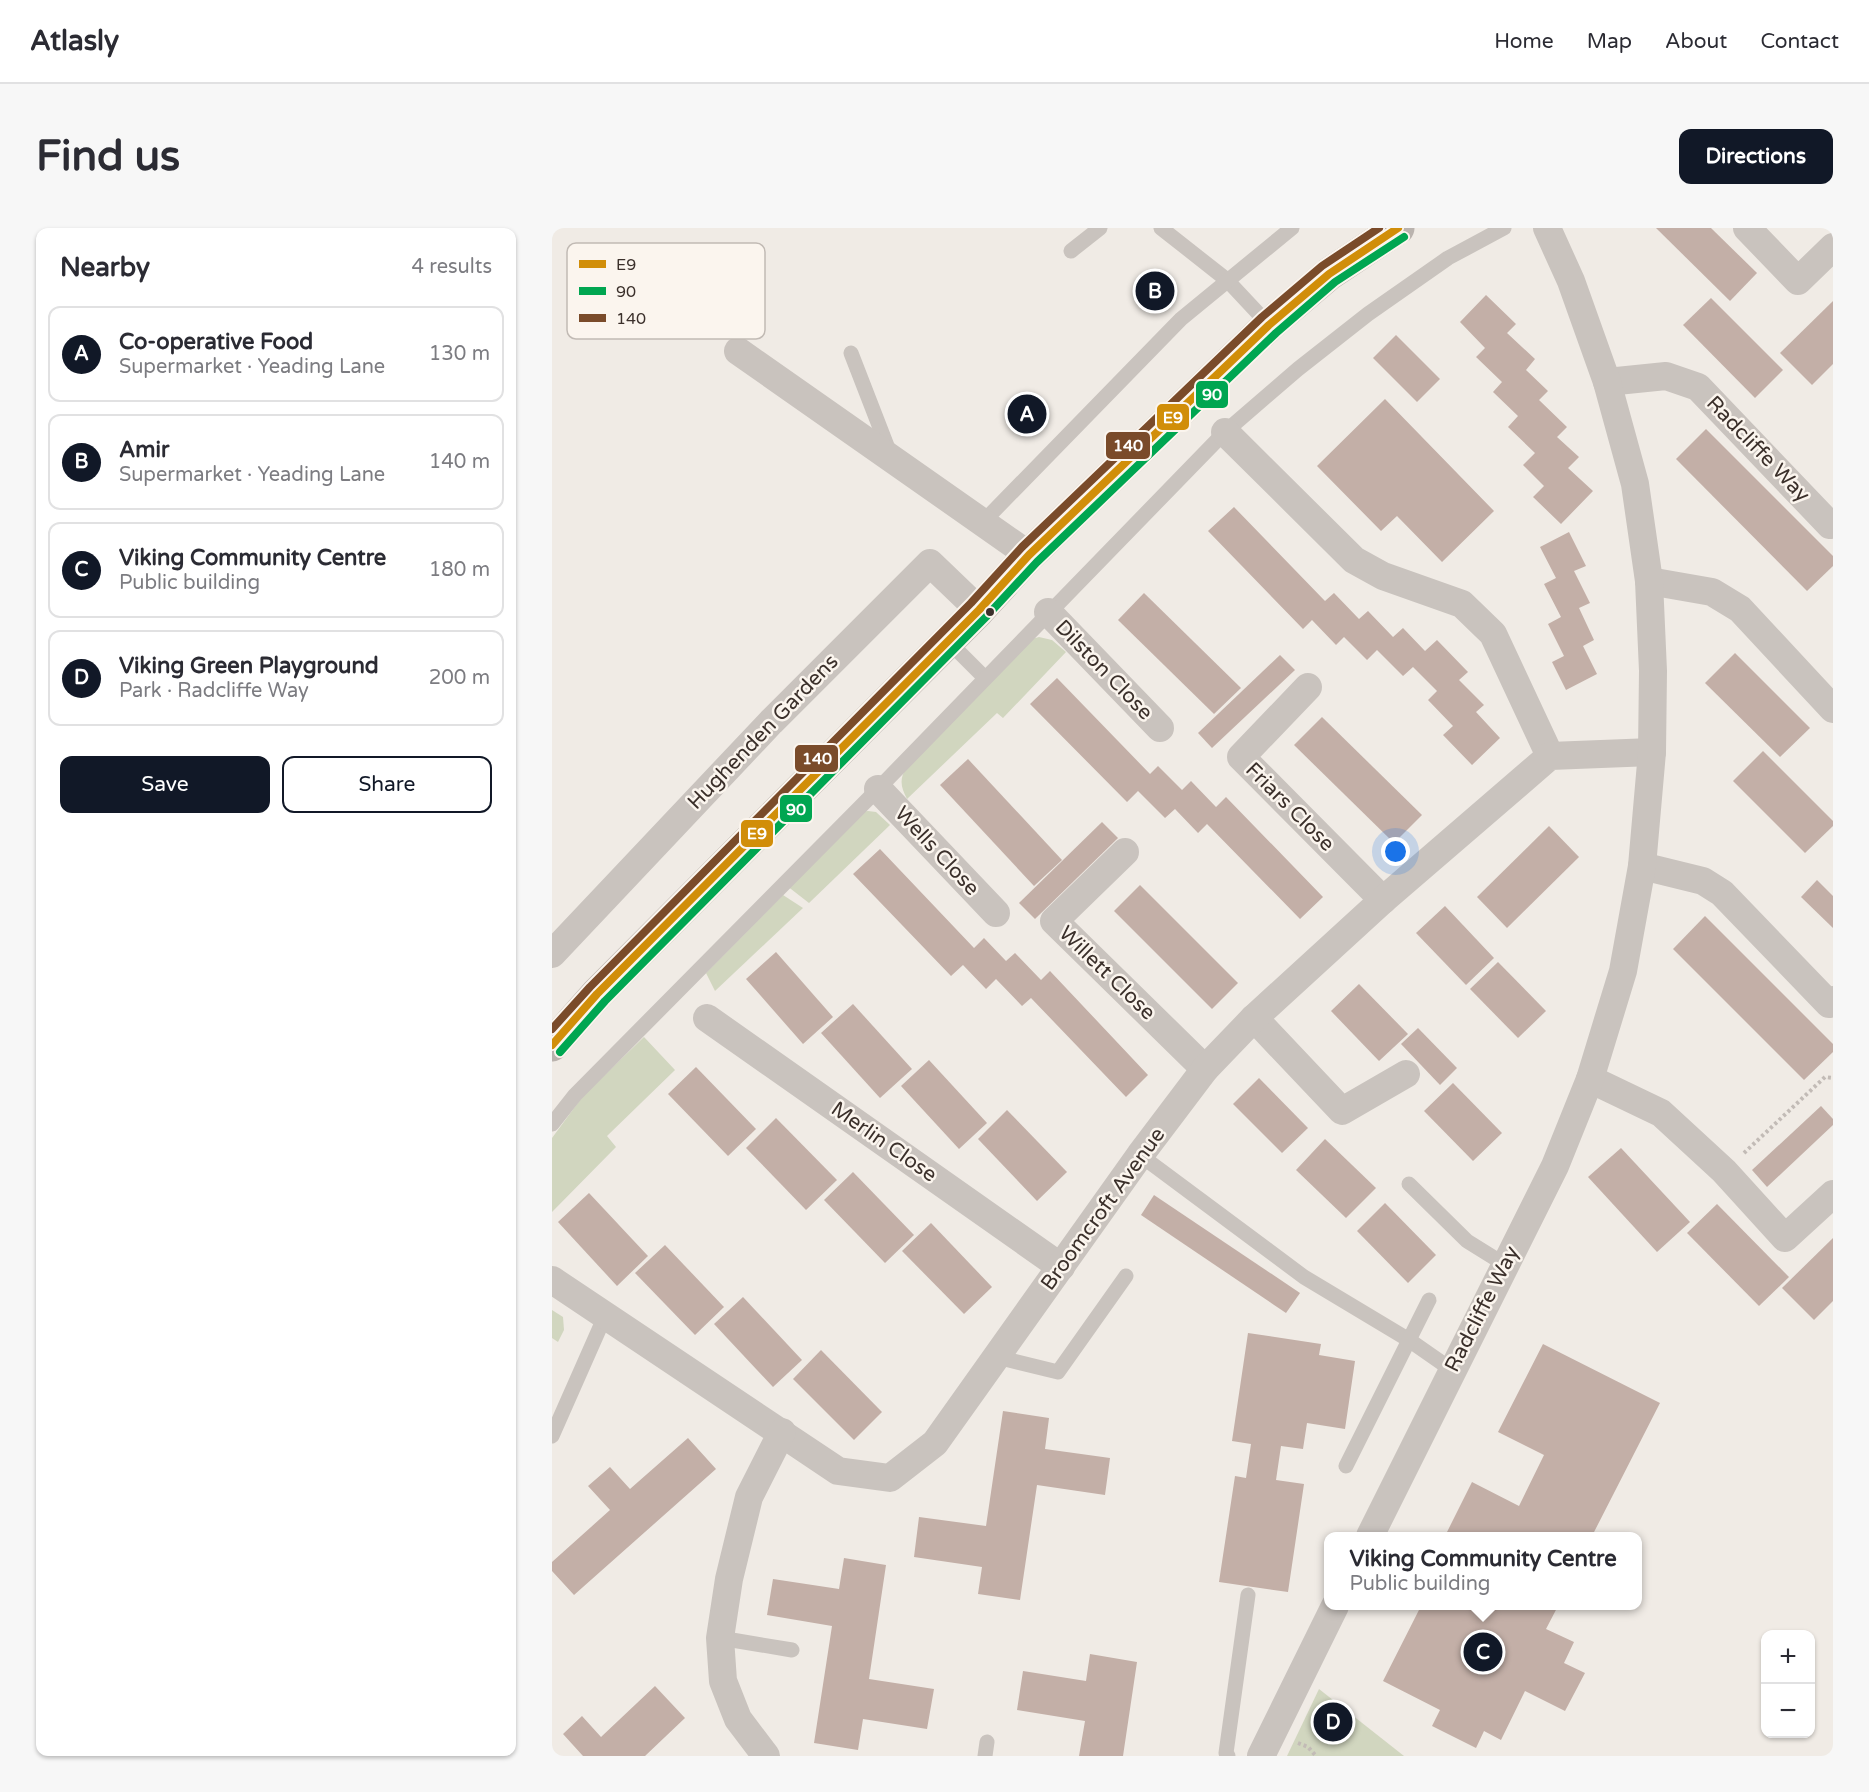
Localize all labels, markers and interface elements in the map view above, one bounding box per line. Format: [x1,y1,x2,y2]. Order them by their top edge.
text: Atlasly [30,24,119,58]
text: Home [1494,29,1554,54]
text: Map [1587,29,1632,54]
text: About [1665,29,1727,54]
text: Contact [1760,29,1839,54]
button: Directions [1679,129,1833,184]
text: Find us [36,131,180,182]
legend [567,243,765,339]
text: Nearby [60,252,150,283]
text: 4 results [412,255,492,279]
text: E9 [616,255,636,275]
pin: B [1136,268,1174,314]
text: 90 [616,282,636,302]
text: 140 [616,309,646,329]
text: Co-operative Food [119,329,313,355]
text: A [74,342,89,366]
text: 130 m [429,342,490,366]
text: Supermarket · Yeading Lane [119,355,385,379]
line badge: 90 [1195,380,1229,409]
text: 90 [1202,385,1222,405]
street label: Radcliffe Way [1701,391,1815,507]
pin: A [1008,392,1046,436]
line badge: E9 [1156,403,1190,431]
text: E9 [1163,408,1183,428]
line badge: 140 [1105,431,1151,460]
text: 140 [1113,436,1143,456]
text: Amir [119,437,169,463]
text: B [75,450,88,474]
text: 140 m [429,450,490,474]
text: Supermarket · Yeading Lane [119,463,385,487]
text: Viking Community Centre [119,545,386,571]
text: C [75,558,88,582]
text: 180 m [429,558,490,582]
text: Public building [119,571,260,595]
unlabelled marker [984,606,996,618]
street label: Dilston Close [1050,615,1158,725]
street label: Hughenden Gardens [682,649,844,815]
text: Viking Green Playground [119,653,379,679]
text: D [74,666,89,690]
text: 200 m [429,666,490,690]
text: Park · Radcliffe Way [119,679,309,703]
line badge: 140 [794,744,839,773]
text: 140 [802,749,832,769]
button: Save [60,756,270,813]
button: Share [282,756,492,813]
street label: Friars Close [1240,757,1340,857]
line badge: 90 [779,794,813,823]
text: 90 [786,800,806,820]
street label: Wells Close [889,801,985,901]
line badge: E9 [740,819,774,848]
text: E9 [747,824,767,844]
your location [1381,837,1410,866]
street label: Willett Close [1053,921,1161,1025]
street label: Merlin Close [826,1096,942,1188]
street label: Broomcroft Avenue [1036,1123,1170,1295]
street label: Radcliffe Way [1440,1242,1524,1376]
popup [1324,1532,1642,1610]
text: Viking Community Centre [1349,1546,1617,1572]
text: Public building [1349,1572,1490,1596]
pin: C [1464,1630,1502,1674]
map controls [1761,1630,1815,1738]
button: + [1761,1630,1815,1684]
button: − [1761,1684,1815,1738]
pin: D [1314,1700,1352,1744]

